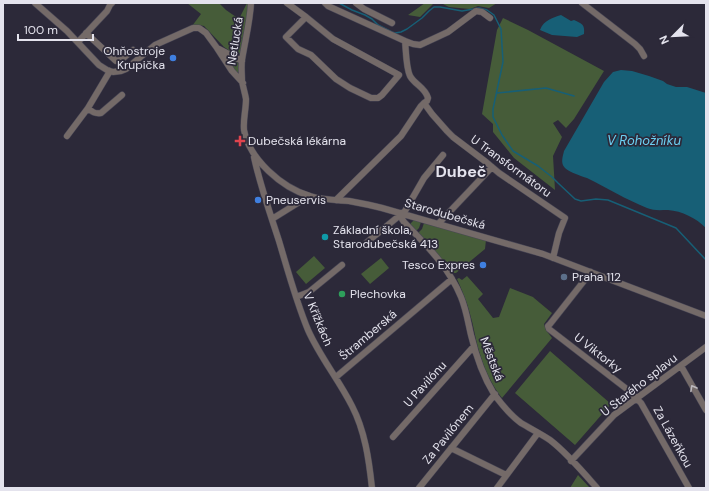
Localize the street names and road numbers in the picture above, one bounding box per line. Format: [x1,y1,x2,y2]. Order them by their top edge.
street label: Netlucká [223,16,247,66]
street label: U Transformátoru [467,131,555,201]
street label: Starodubečská [403,195,487,233]
street label: V Křížkách [299,290,337,349]
street label: Štramberská [336,306,400,364]
street label: U Viktorky [571,329,626,377]
street label: Městská [476,335,508,383]
street label: U Starého splavu [597,350,681,420]
street label: U Pavilónu [400,357,450,410]
street label: Za Pavilónem [419,401,477,467]
street label: Za Lázeňkou [650,403,697,471]

